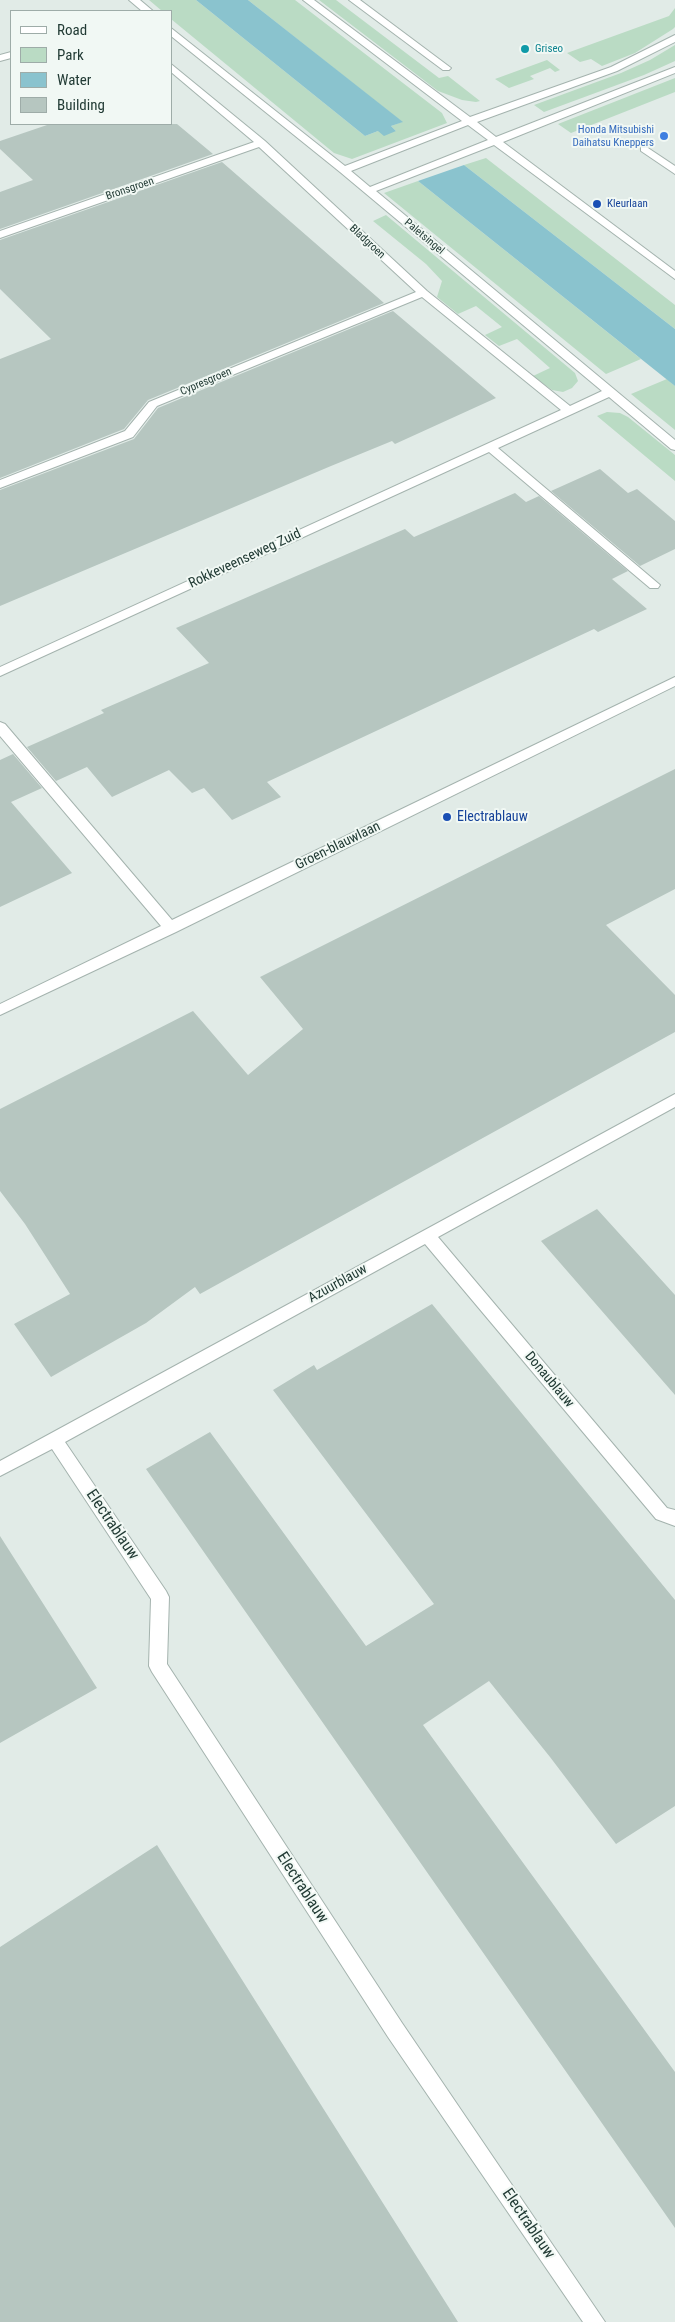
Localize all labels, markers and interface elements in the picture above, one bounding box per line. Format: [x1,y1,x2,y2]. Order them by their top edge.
legend [10,10,172,125]
text: Road [57,21,87,39]
place label: Griseo [535,42,563,56]
marker: Griseo [519,43,531,55]
text: Park [57,46,84,64]
text: Water [57,71,91,89]
text: Building [57,96,105,114]
place label: Honda Mitsubishi Daihatsu Kneppers [572,123,654,149]
marker: Honda Mitsubishi Daihatsu Kneppers [658,130,670,142]
street label: Bronsgroen [104,175,156,203]
place label: Kleurlaan [607,197,648,211]
marker: Kleurlaan [591,198,603,210]
street label: Paletsingel [401,216,447,258]
street label: Bladgroen [346,222,388,262]
street label: Cypresgroen [178,365,234,399]
street label: Rokkeveenseweg Zuid [186,526,304,592]
place label: Electrablauw [457,809,528,825]
marker: Electrablauw [441,811,453,823]
street label: Groen-blauwlaan [293,818,383,874]
street label: Azuurblauw [306,1261,370,1307]
street label: Donaublauw [521,1349,577,1411]
street label: Electrablauw [81,1486,143,1564]
street label: Electrablauw [272,1849,332,1927]
street label: Electrablauw [497,2185,559,2263]

